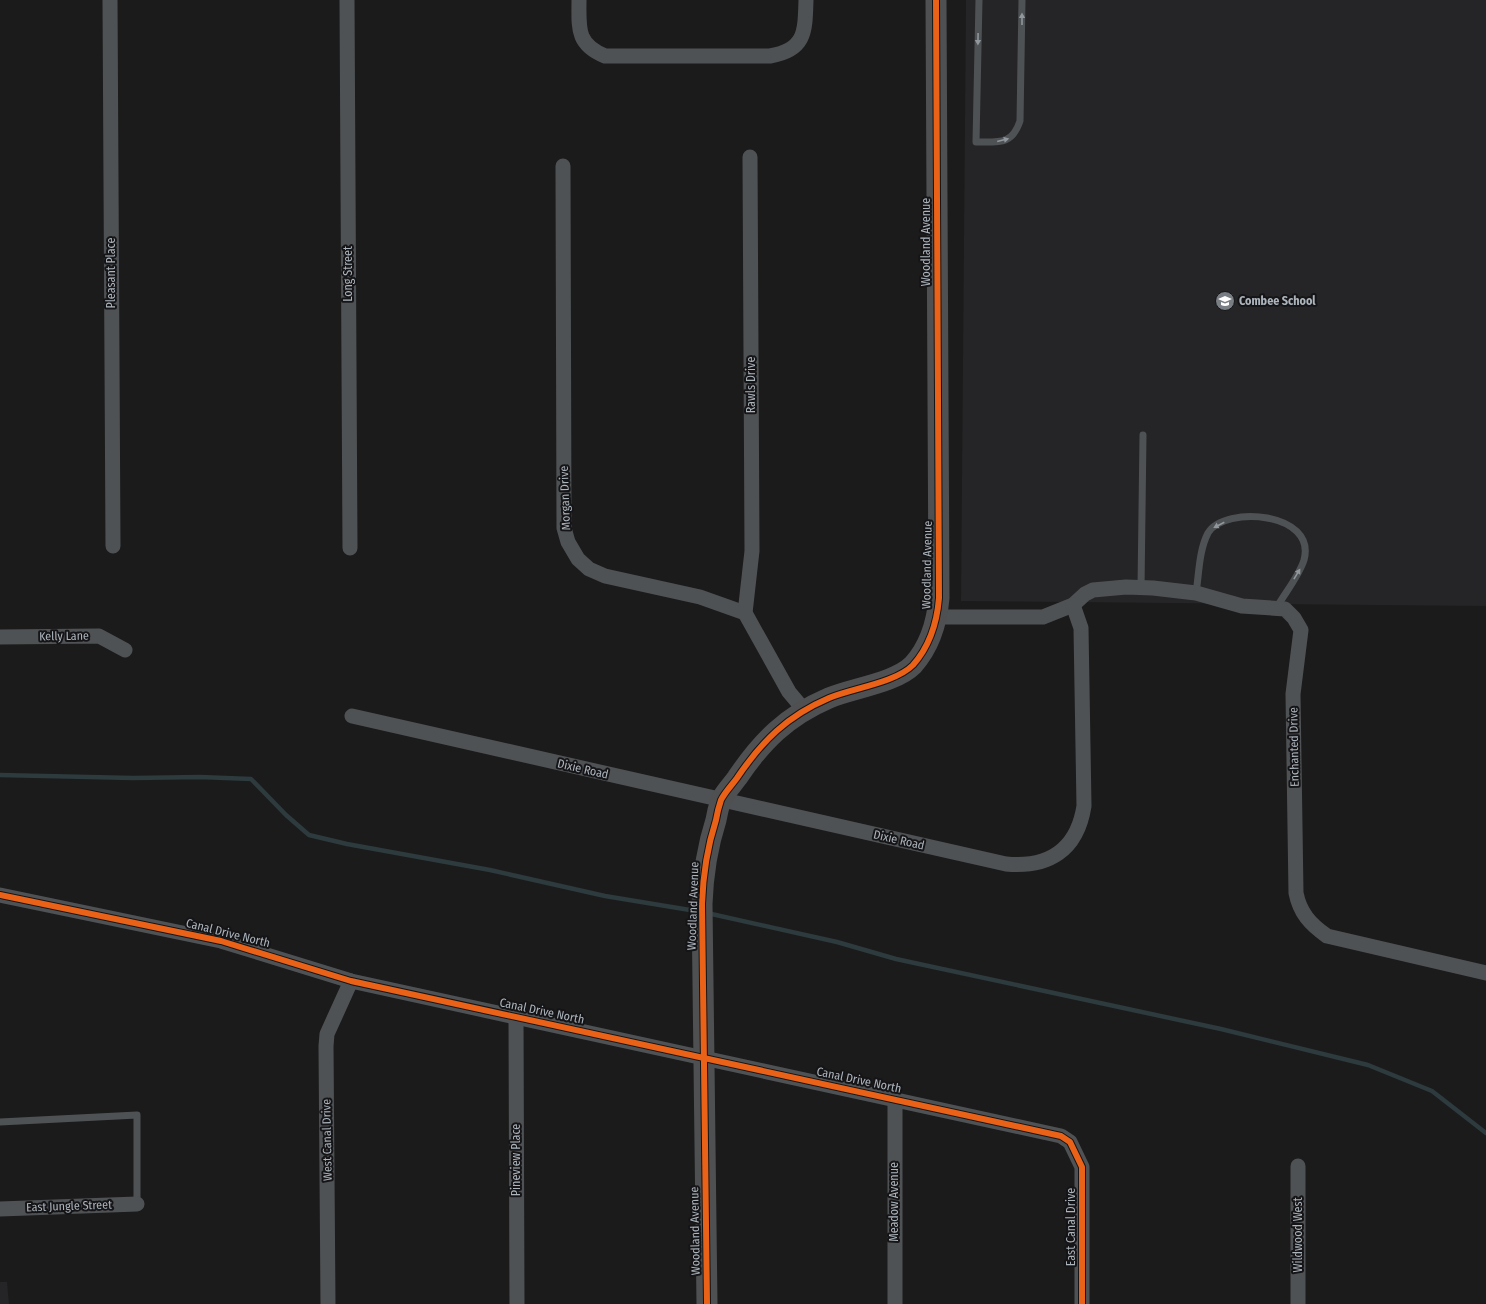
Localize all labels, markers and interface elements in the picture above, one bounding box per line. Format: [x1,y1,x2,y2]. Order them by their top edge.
one-way arrow [1019,12,1025,25]
one-way arrow [975,33,982,45]
one-way arrow [997,137,1009,143]
street label: Woodland Avenue [919,198,933,286]
street label: Pleasant Place [104,238,118,308]
street label: Long Street [341,246,355,302]
school or university icon: Combee School [1214,290,1236,312]
place label: Combee School [1239,294,1316,308]
street label: Rawls Drive [744,357,758,413]
street label: Morgan Drive [557,465,573,531]
street label: Woodland Avenue [919,521,935,609]
one-way arrow [1213,522,1225,528]
one-way arrow [1293,568,1300,580]
street label: Kelly Lane [39,629,89,643]
street label: Enchanted Drive [1286,707,1302,787]
street label: Dixie Road [556,756,610,782]
street label: Dixie Road [872,827,926,853]
street label: Woodland Avenue [684,861,702,950]
street label: Canal Drive North [184,916,272,950]
street label: Canal Drive North [498,995,586,1027]
street label: Canal Drive North [815,1064,903,1096]
street label: West Canal Drive [319,1099,335,1181]
street label: Pineview Place [509,1124,523,1196]
street label: Meadow Avenue [887,1162,901,1242]
street label: Woodland Avenue [687,1187,703,1275]
street label: East Canal Drive [1064,1188,1078,1266]
street label: Wildwood West [1291,1197,1305,1273]
street label: East Jungle Street [26,1198,112,1214]

